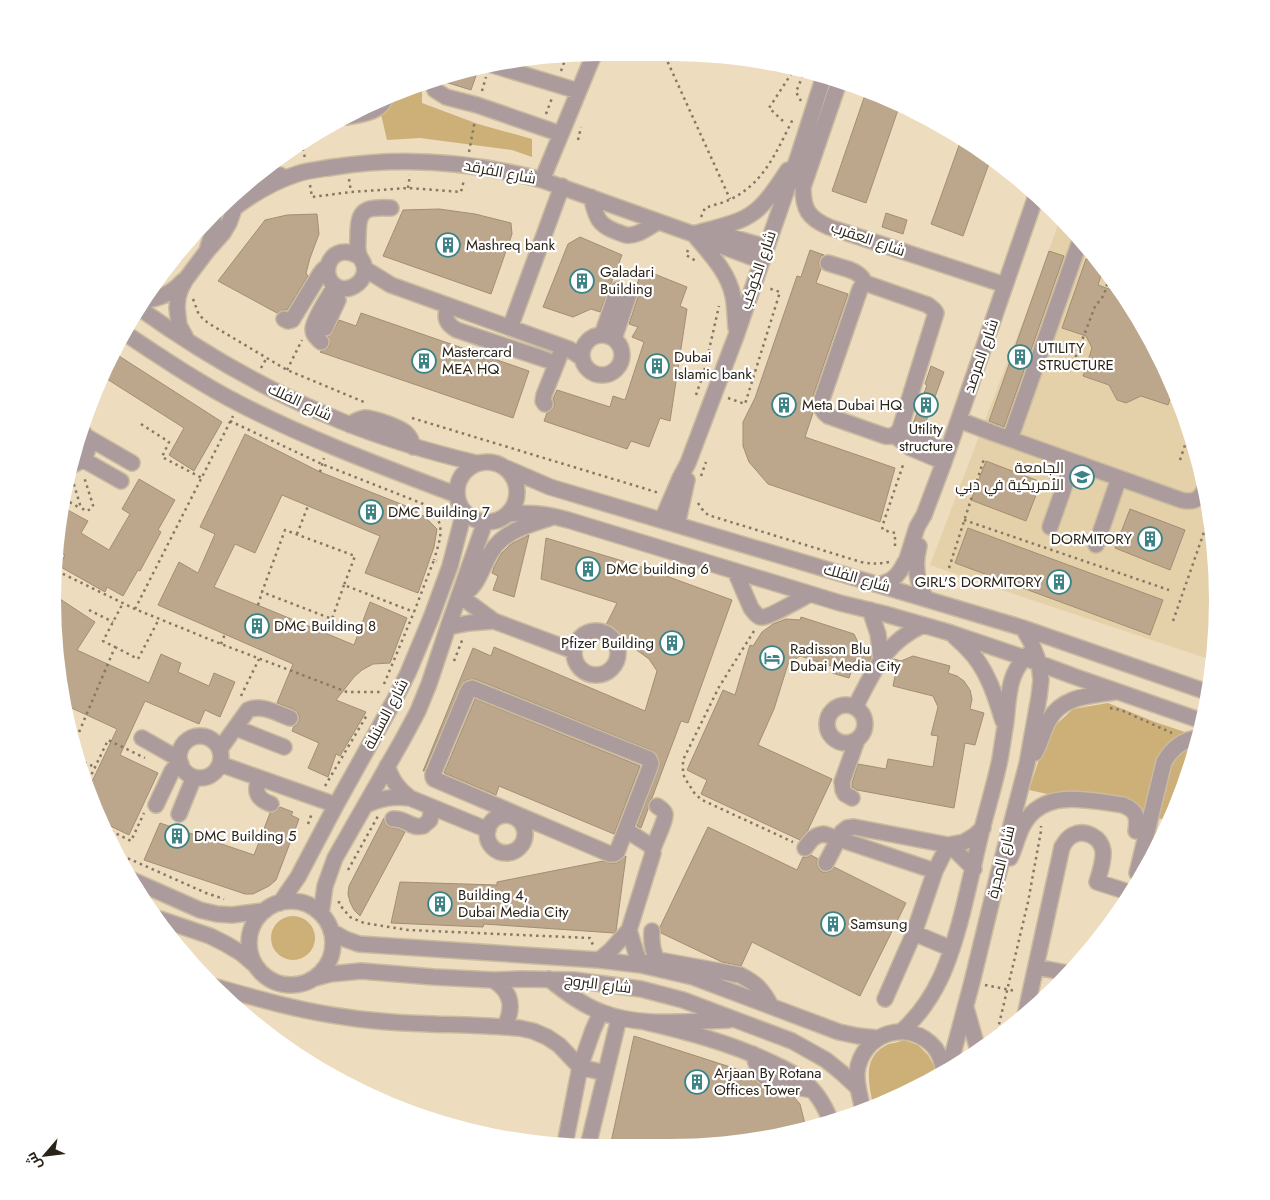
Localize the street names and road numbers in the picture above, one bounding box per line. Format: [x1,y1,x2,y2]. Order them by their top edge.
street label: شارع الفرقد [462,154,538,190]
street label: شارع العقرب [828,216,908,262]
street label: شارع الكوكب [734,228,782,312]
street label: شارع المرصد [958,316,1004,396]
street label: شارع الفلك [264,378,336,426]
street label: شارع الفلك [821,558,893,598]
street label: شارع السنبلة [358,675,414,753]
street label: شارع المجرة [981,823,1021,901]
street label: شارع البروج [563,969,633,999]

